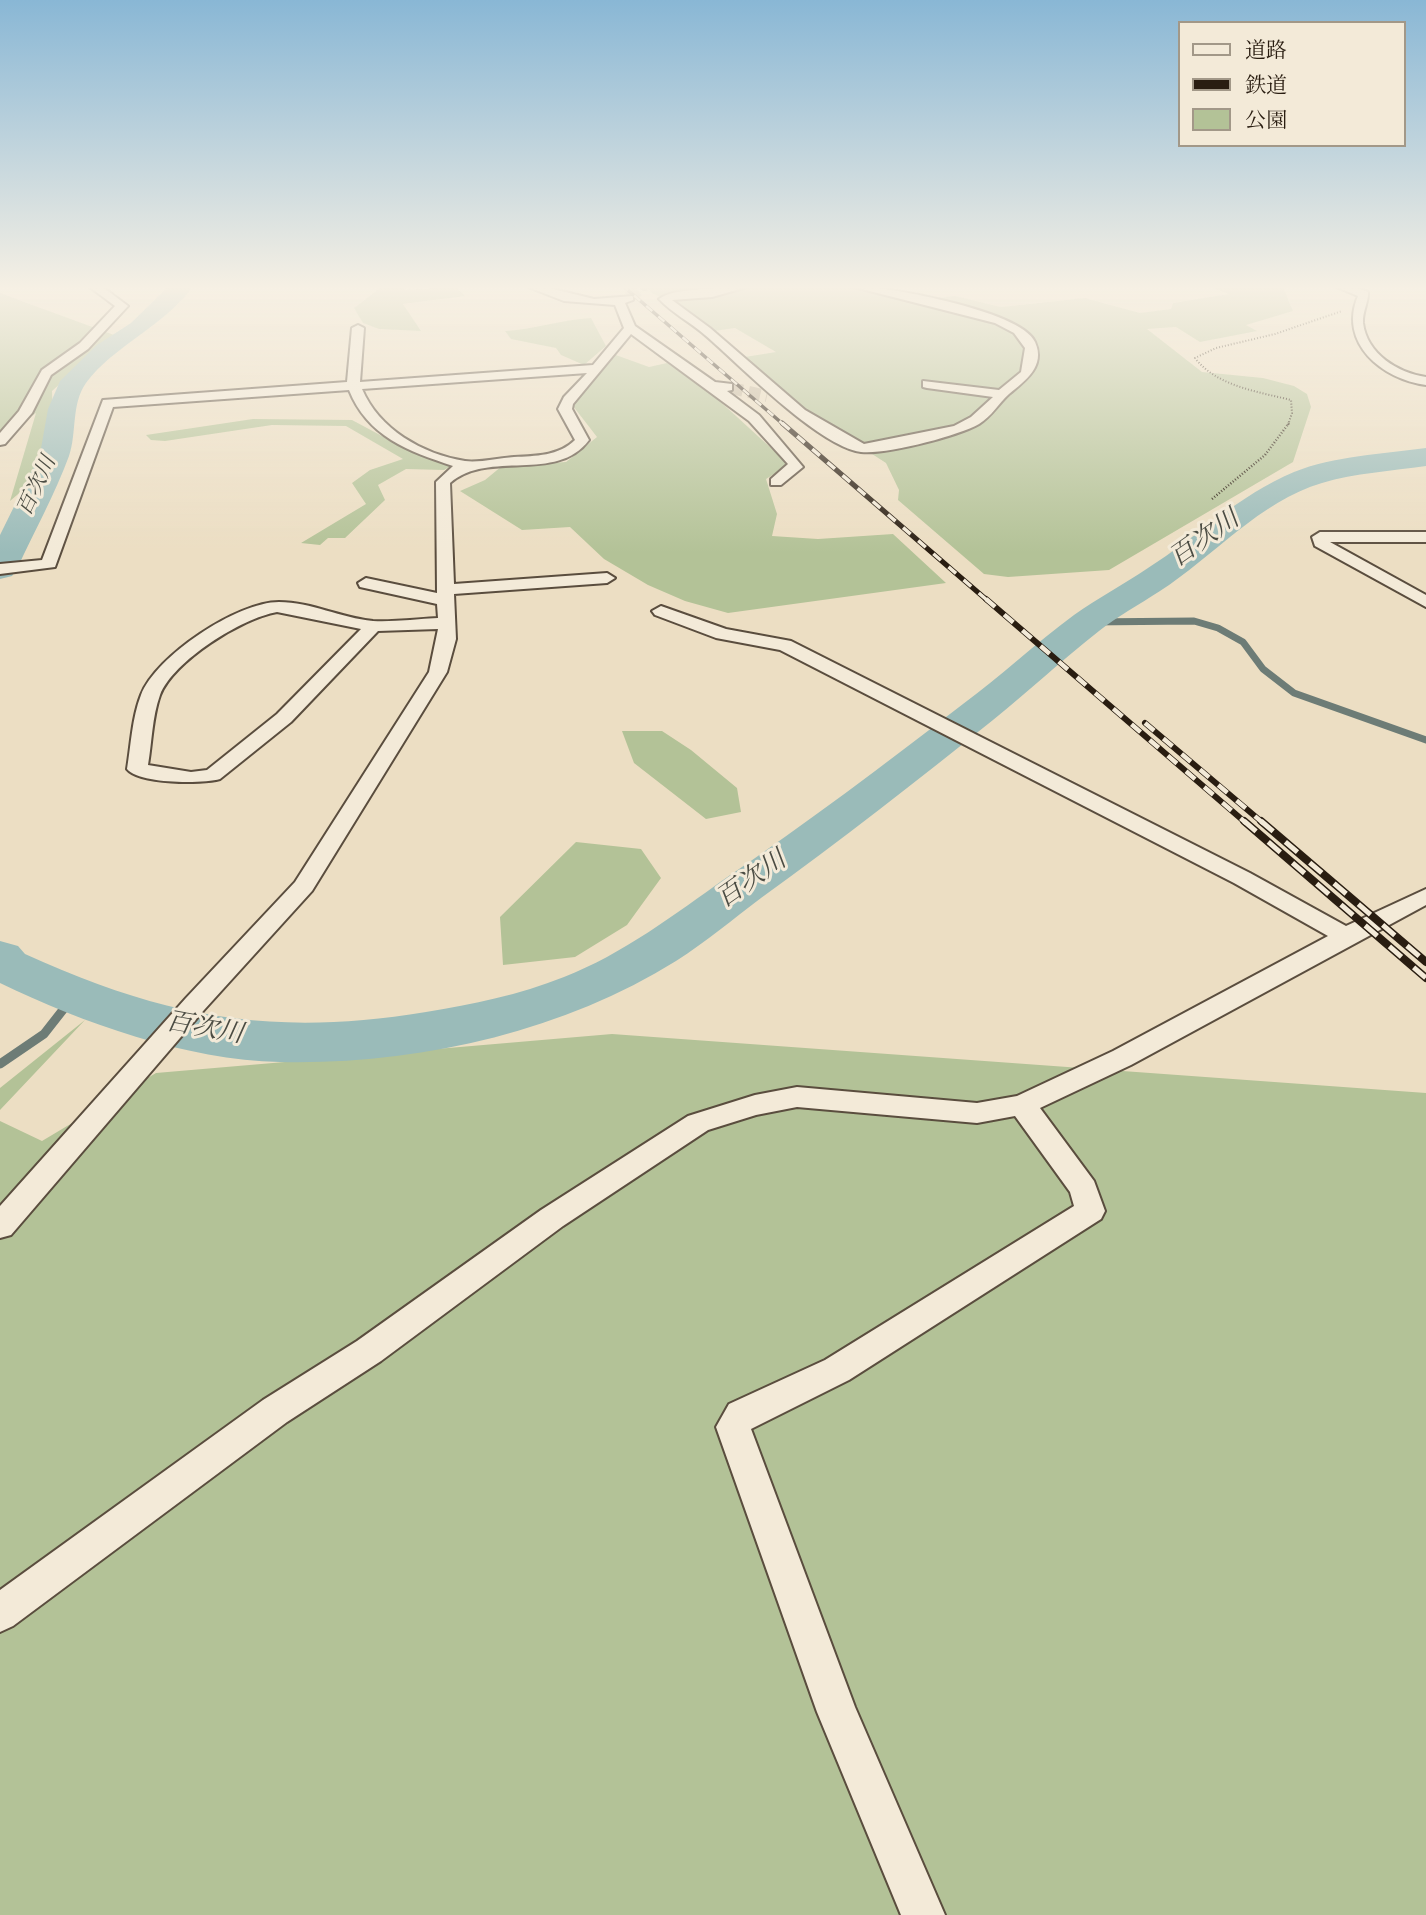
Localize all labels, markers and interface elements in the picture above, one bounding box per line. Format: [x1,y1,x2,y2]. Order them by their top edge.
legend [1178,21,1405,147]
text: 道路 [1245,37,1287,67]
text: 鉄道 [1245,72,1287,102]
text: 公園 [1245,107,1287,137]
water label: 百次川 [14,453,64,521]
water label: 百次川 [1165,506,1247,576]
water label: 百次川 [712,847,794,917]
water label: 百次川 [163,1009,245,1053]

